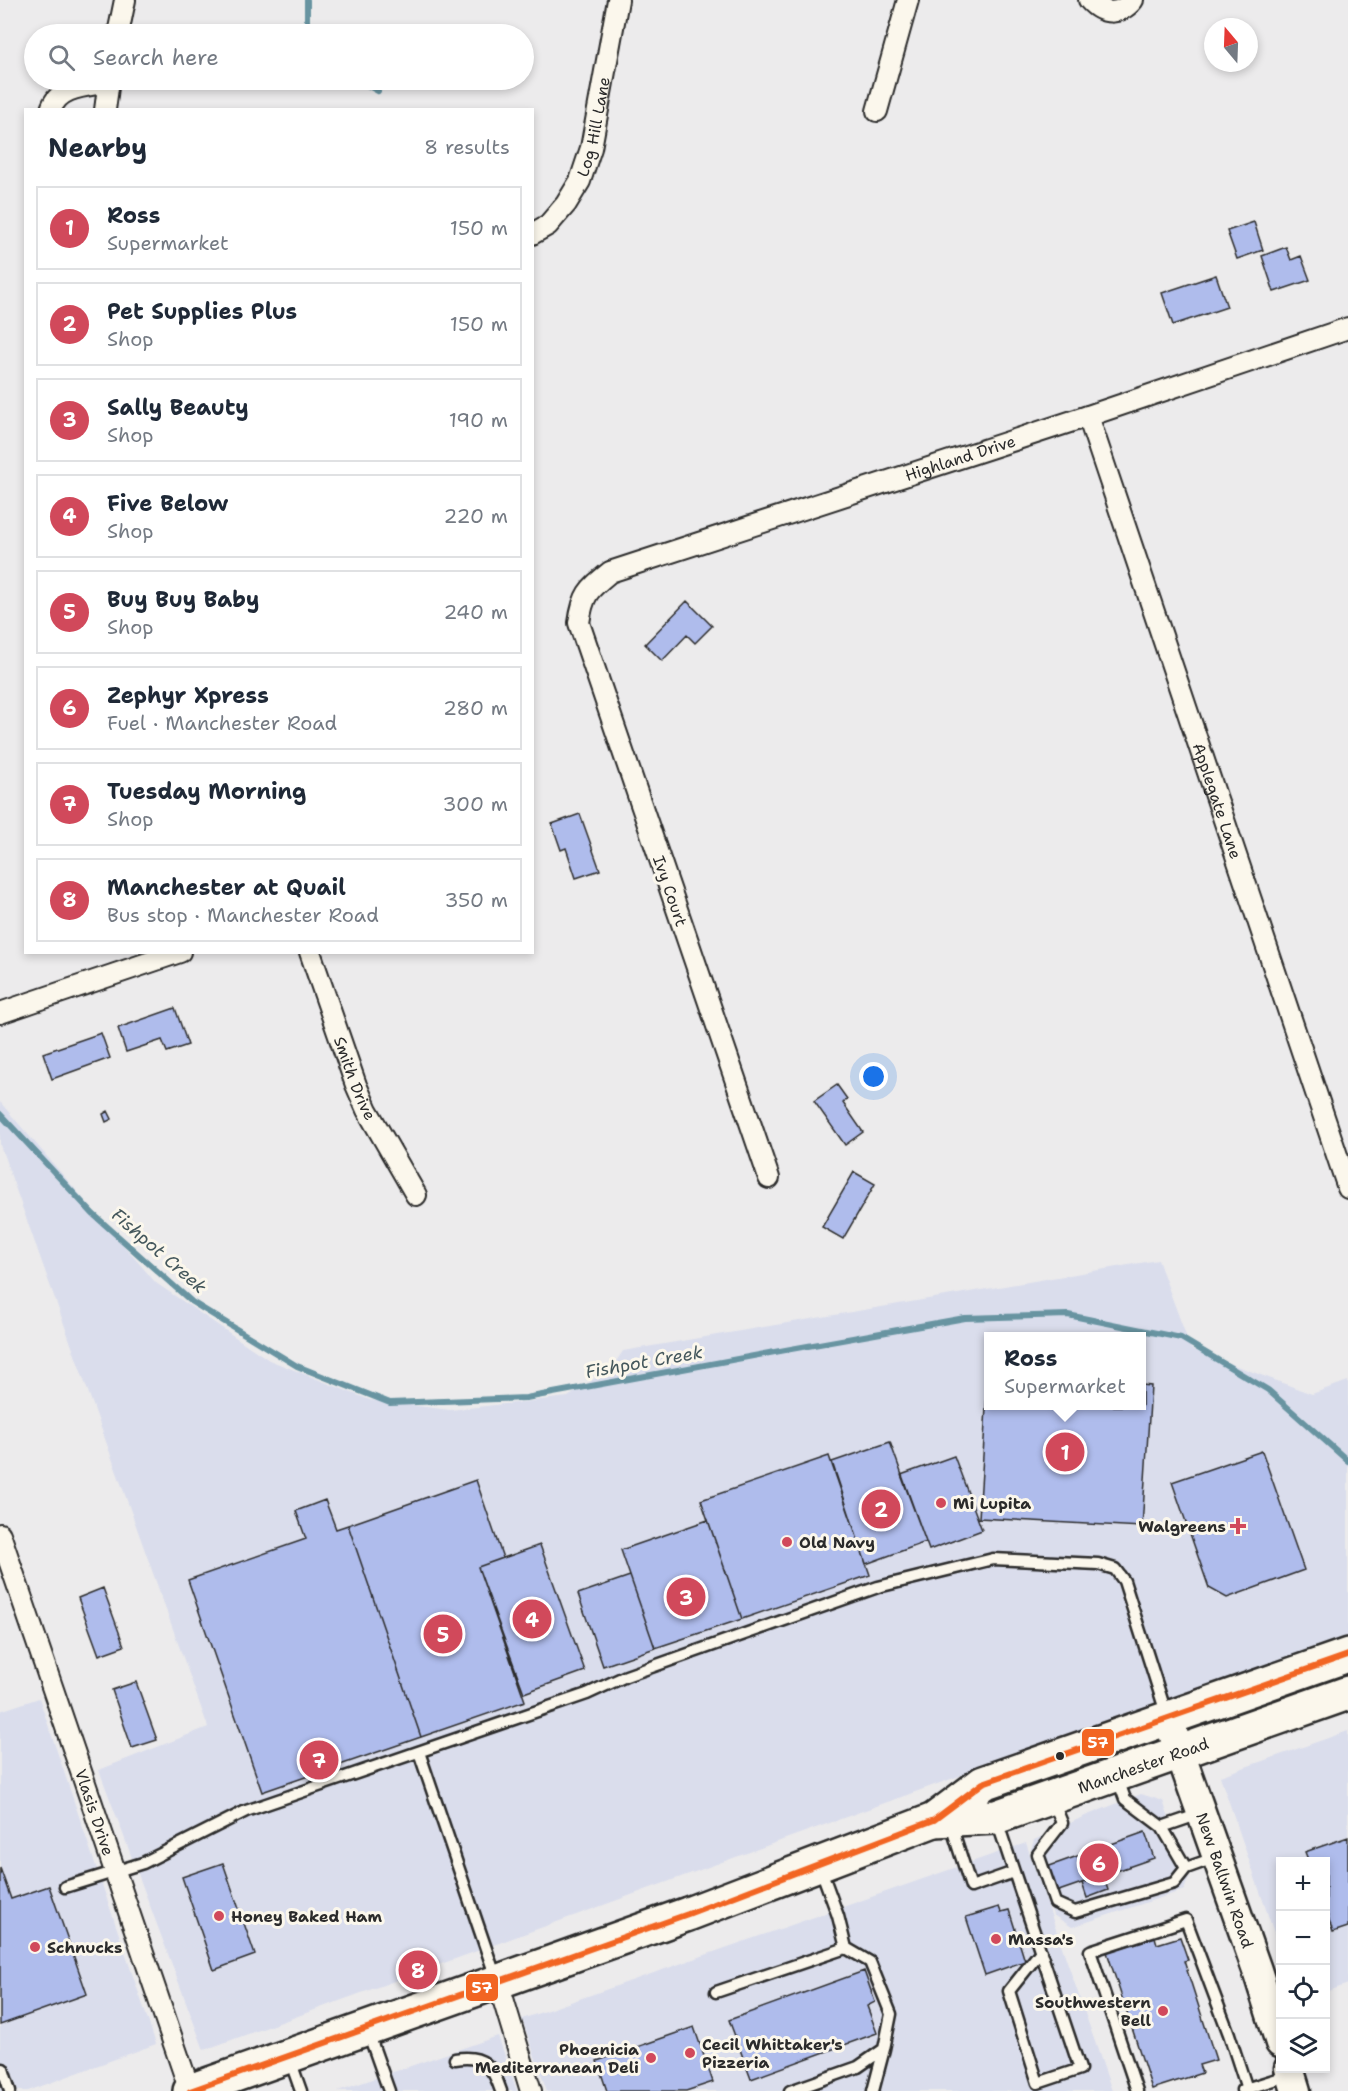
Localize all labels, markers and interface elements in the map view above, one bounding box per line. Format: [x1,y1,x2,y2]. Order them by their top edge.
north arrow [1204,18,1258,72]
search box [24,24,534,90]
icon: search [45,41,78,74]
text: Search here [93,43,219,72]
street label: Log Hill Lane [572,75,614,179]
text: Nearby [48,130,147,165]
text: 8 results [424,134,510,160]
text: Ross [107,201,160,230]
text: 1 [65,215,74,241]
text: 150 m [450,215,508,241]
text: Supermarket [107,230,229,256]
text: Pet Supplies Plus [107,297,297,326]
text: 2 [63,311,77,337]
text: 150 m [450,311,508,337]
text: Shop [107,326,154,352]
text: Sally Beauty [107,393,249,422]
text: 3 [63,407,77,433]
text: 190 m [449,407,508,433]
text: Shop [107,422,154,448]
street label: Highland Drive [902,430,1018,486]
text: Five Below [107,489,228,518]
text: 4 [63,503,77,529]
text: 220 m [444,503,508,529]
text: Shop [107,518,154,544]
text: Buy Buy Baby [107,585,259,614]
text: 5 [63,599,76,625]
text: 240 m [443,599,508,625]
text: Shop [107,614,154,640]
text: Zephyr Xpress [107,681,269,710]
text: 6 [63,695,77,721]
text: 280 m [443,695,508,721]
text: Fuel · Manchester Road [107,710,337,736]
street label: Applegate Lane [1188,740,1247,862]
text: Tuesday Morning [107,777,306,806]
text: 7 [63,791,77,817]
text: 300 m [442,791,508,817]
text: Shop [107,806,154,832]
street label: Ivy Court [648,853,692,929]
text: Manchester at Quail [107,873,346,902]
text: 8 [63,887,77,913]
text: 350 m [444,887,508,913]
text: Bus stop · Manchester Road [107,902,379,928]
street label: Smith Drive [329,1034,381,1124]
your location [859,1062,888,1091]
water label: Fishpot Creek [106,1203,212,1299]
popup [984,1332,1146,1410]
water label: Fishpot Creek [583,1340,705,1384]
text: Ross [1004,1344,1057,1373]
text: Supermarket [1004,1373,1126,1399]
pin: 1 [1046,1430,1084,1474]
pin: 2 [862,1486,900,1532]
place label: Mi Lupita [953,1493,1031,1514]
marker: Mi Lupita [934,1496,948,1510]
place label: Walgreens [1138,1516,1226,1537]
marker: Walgreens [1231,1519,1245,1533]
place label: Old Navy [799,1532,875,1553]
marker: Old Navy [780,1535,794,1549]
pin: 3 [666,1574,706,1620]
pin: 4 [512,1596,552,1642]
pin: 5 [424,1612,462,1656]
line badge: 57 [1081,1728,1115,1757]
street label: Manchester Road [1075,1732,1211,1798]
text: 57 [1088,1732,1108,1753]
pin: 7 [300,1738,338,1782]
unlabelled marker [1054,1750,1066,1762]
street label: Vlasis Drive [70,1766,119,1858]
street label: New Ballwin Road [1191,1810,1259,1951]
pin: 6 [1080,1840,1118,1886]
map controls [1276,1857,1330,2073]
button: + [1276,1857,1330,1911]
place label: Honey Baked Ham [231,1906,383,1927]
marker: Honey Baked Ham [212,1909,226,1923]
button: − [1276,1911,1330,1965]
place label: Massa's [1008,1929,1074,1950]
marker: Massa's [989,1932,1003,1946]
place label: Schnucks [47,1937,123,1958]
marker: Schnucks [28,1940,42,1954]
pin: 8 [398,1948,438,1992]
button: locate [1276,1965,1330,2019]
line badge: 57 [465,1973,499,2002]
text: 57 [472,1977,492,1998]
place label: Southwestern Bell [1035,1992,1151,2031]
marker: Southwestern Bell [1156,2004,1170,2018]
button: layers [1276,2019,1330,2073]
place label: Cecil Whittaker's Pizzeria [702,2034,843,2073]
place label: Phoenicia Mediterranean Deli [475,2039,639,2078]
marker: Cecil Whittaker's Pizzeria [683,2046,697,2060]
marker: Phoenicia Mediterranean Deli [644,2051,658,2065]

